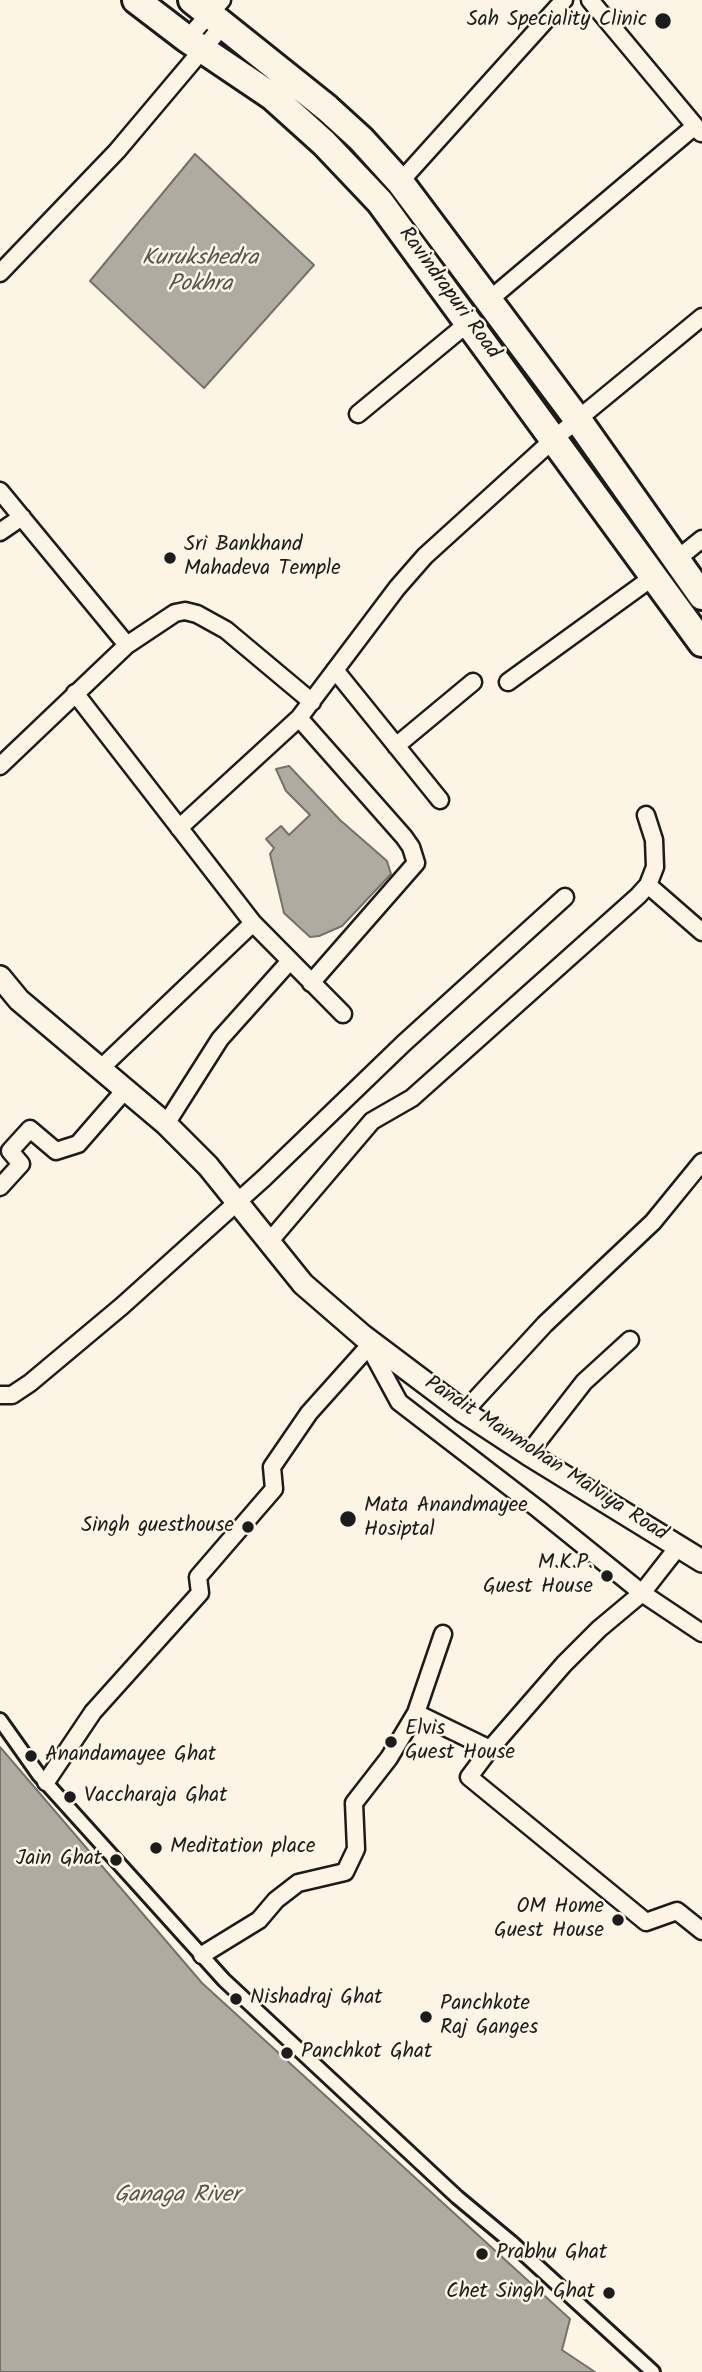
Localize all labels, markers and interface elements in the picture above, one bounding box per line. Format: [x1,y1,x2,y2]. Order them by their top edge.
place label: Sah Speciality Clinic [467,8,647,34]
marker: Sah Speciality Clinic [653,11,673,31]
street label: Ravindrapuri Road [392,223,504,365]
water label: Kurukshedra Pokhra [142,246,258,300]
place label: Sri Bankhand Mahadeva Temple [184,533,341,583]
marker: Sri Bankhand Mahadeva Temple [162,550,178,566]
street label: Pandit Manmohan Malviya Road [419,1372,671,1548]
place label: Mata Anandmayee Hosiptal [364,1494,528,1544]
marker: Mata Anandmayee Hosiptal [338,1509,358,1529]
place label: Singh guesthouse [81,1514,234,1540]
marker: Singh guesthouse [240,1519,256,1535]
place label: M.K.P. Guest House [483,1551,593,1601]
marker: M.K.P. Guest House [599,1568,615,1584]
place label: Elvis Guest House [405,1717,515,1767]
marker: Elvis Guest House [383,1734,399,1750]
place label: Anandamayee Ghat [45,1743,216,1769]
marker: Anandamayee Ghat [23,1748,39,1764]
place label: Vaccharaja Ghat [84,1784,227,1810]
marker: Vaccharaja Ghat [62,1789,78,1805]
place label: Meditation place [170,1835,316,1861]
marker: Meditation place [148,1840,164,1856]
place label: Jain Ghat [16,1847,102,1873]
marker: Jain Ghat [108,1852,124,1868]
place label: OM Home Guest House [494,1895,604,1945]
marker: OM Home Guest House [610,1912,626,1928]
place label: Nishadraj Ghat [250,1986,382,2012]
marker: Nishadraj Ghat [228,1991,244,2007]
place label: Panchkote Raj Ganges [440,1992,538,2042]
marker: Panchkote Raj Ganges [418,2009,434,2025]
place label: Panchkot Ghat [301,2040,432,2066]
marker: Panchkot Ghat [279,2045,295,2061]
water label: Ganaga River [114,2183,240,2211]
place label: Prabhu Ghat [496,2241,607,2267]
marker: Prabhu Ghat [474,2246,490,2262]
place label: Chet Singh Ghat [446,2280,595,2306]
marker: Chet Singh Ghat [601,2285,617,2301]

